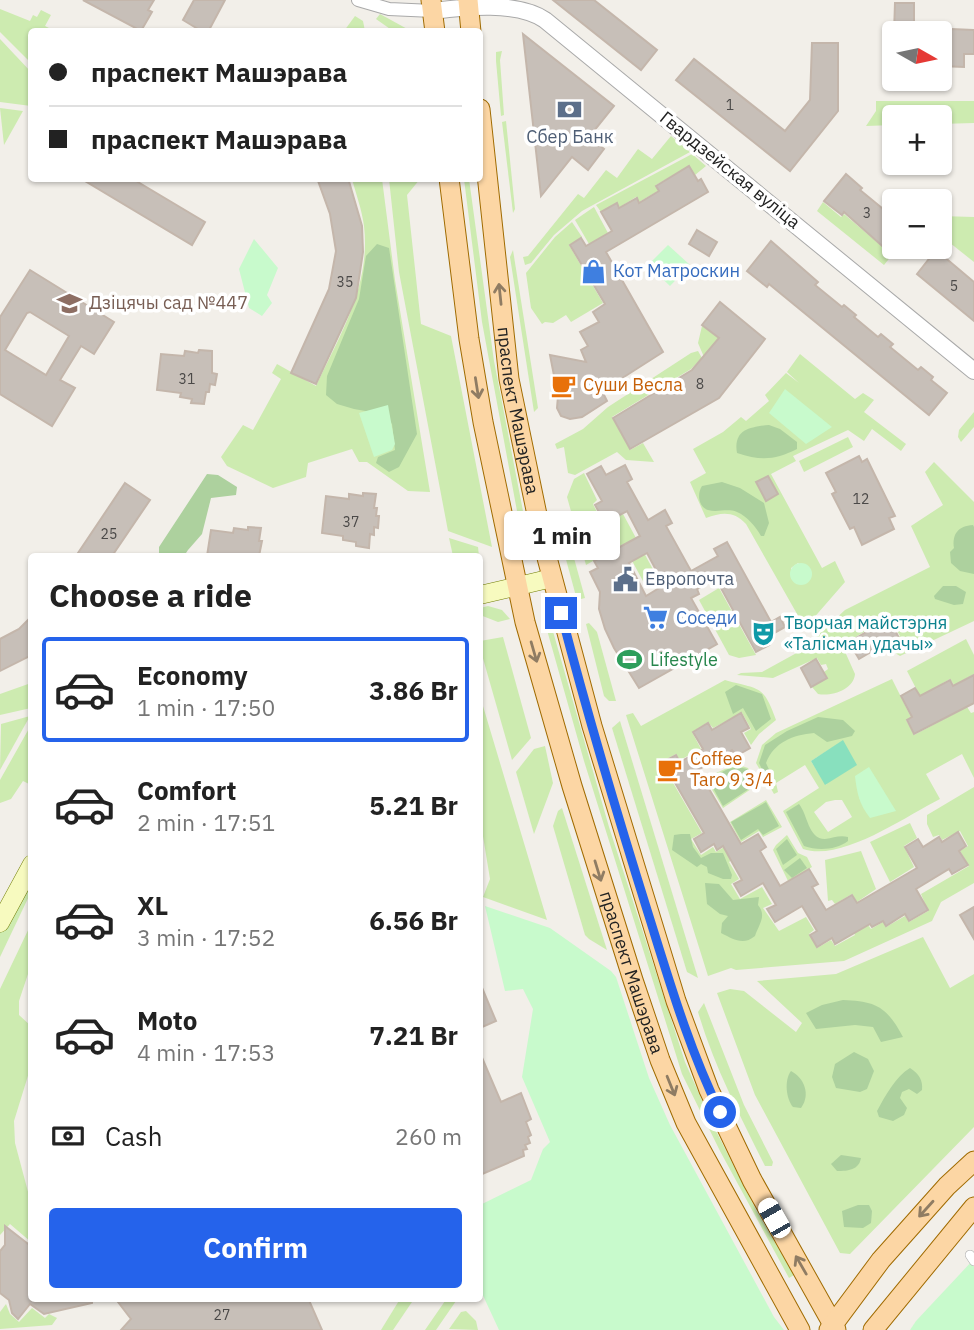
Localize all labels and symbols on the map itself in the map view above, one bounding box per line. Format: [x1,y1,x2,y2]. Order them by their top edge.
north arrow [882,21,952,91]
bank icon: Сбер Банк [556,96,584,124]
house number: 1 [726,96,734,114]
street label: Гвардзейская вуліца [655,106,805,234]
place label: Сбер Банк [526,125,614,148]
house number: 3 [863,204,871,222]
shop icon: Кот Матроскин [579,257,607,285]
place label: Кот Матроскин [613,259,740,282]
house number: 35 [337,273,353,291]
house number: 5 [950,277,958,295]
one-way arrow [493,284,506,306]
school or university icon: Дзіцячы сад №447 [55,289,83,317]
place label: Дзіцячы сад №447 [89,291,248,314]
street label: праспект Машэрава [492,326,545,497]
house number: 31 [179,370,195,388]
cafe icon: Суши Весла [549,371,577,399]
place label: Суши Весла [583,373,683,396]
house number: 8 [696,375,704,393]
one-way arrow [471,376,484,399]
house number: 12 [853,490,869,508]
callout: 1 min [503,512,619,560]
house number: 37 [343,513,359,531]
house number: 25 [101,525,117,543]
public building icon: Европочта [611,565,639,593]
place label: Европочта [645,567,734,590]
route end [545,597,577,629]
supermarket icon: Соседи [642,604,670,632]
place label: Соседи [676,606,737,629]
place label: Творчая майстэрня «Талісман удачы» [784,611,947,655]
theatre icon: Творчая майстэрня «Талісман удачы» [750,619,778,647]
one-way arrow [528,641,541,663]
sports icon: Lifestyle [616,646,644,674]
place label: Lifestyle [650,648,718,671]
place label: Coffee Taro 9 3/4 [690,747,773,791]
cafe icon: Coffee Taro 9 3/4 [656,755,684,783]
one-way arrow [593,859,606,881]
street label: праспект Машэрава [595,888,669,1057]
one-way arrow [665,1075,678,1096]
route start [704,1096,736,1128]
car [755,1195,794,1241]
one-way arrow [918,1200,934,1218]
one-way arrow [794,1255,807,1276]
house number: 27 [214,1306,230,1324]

